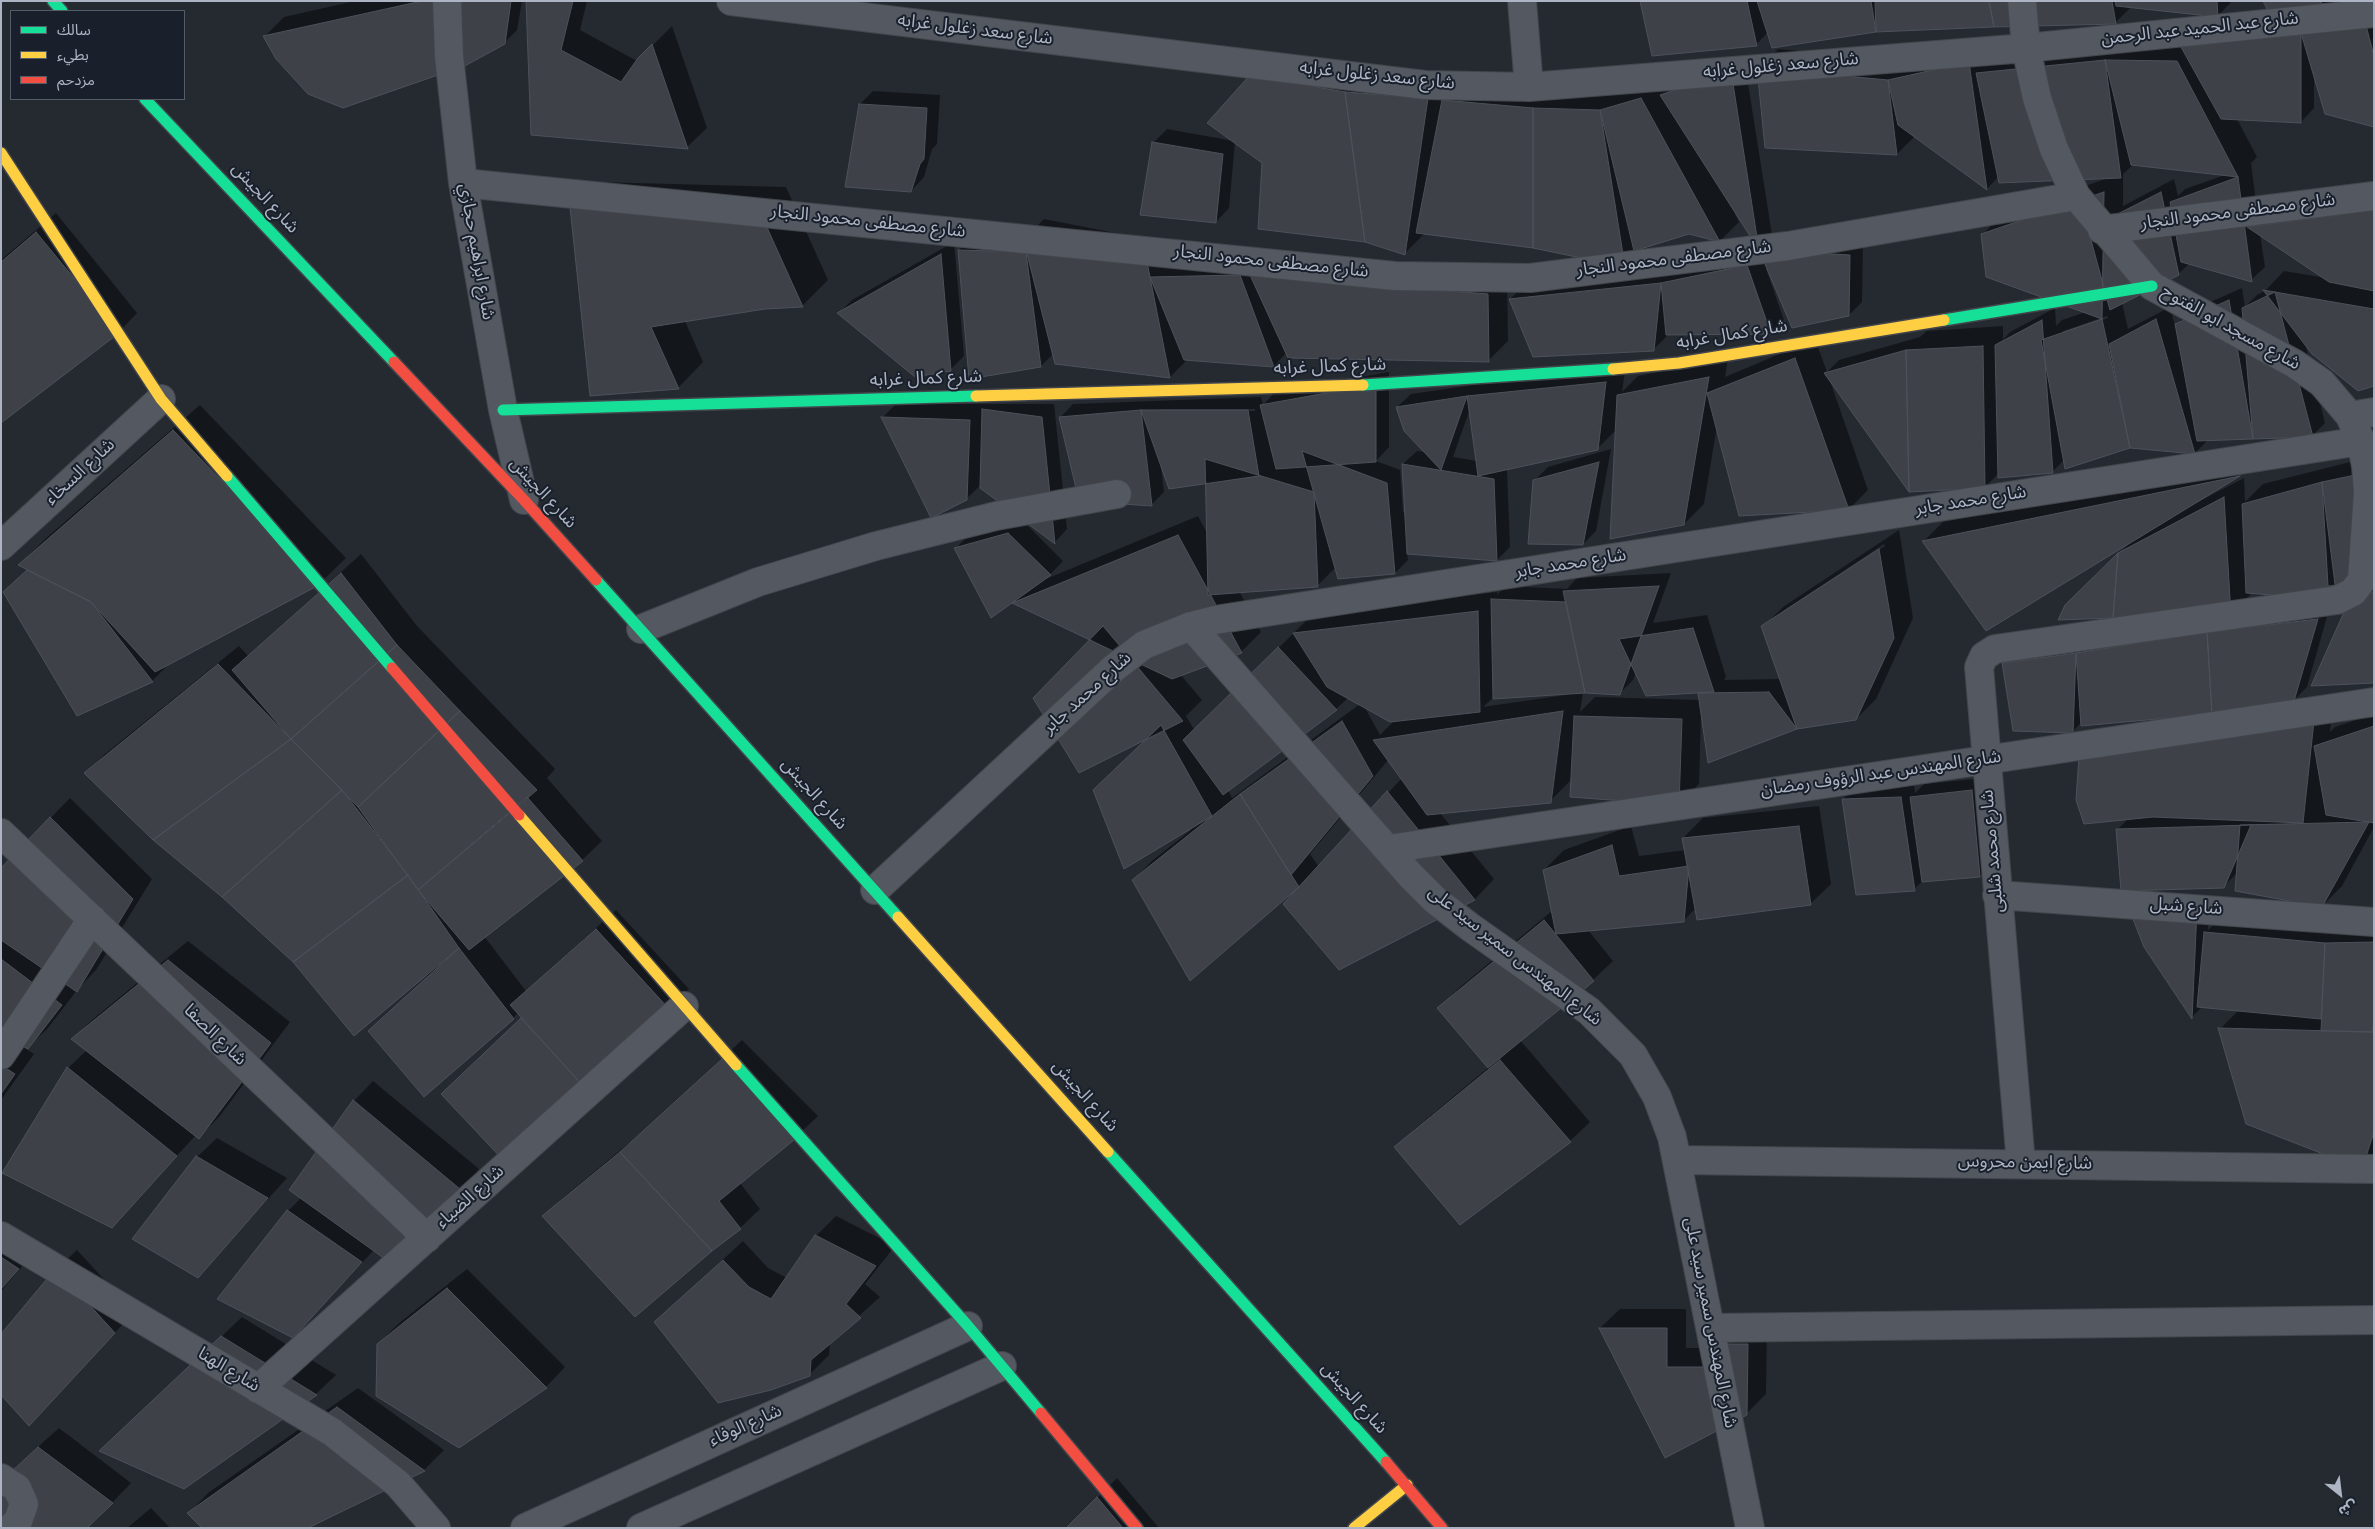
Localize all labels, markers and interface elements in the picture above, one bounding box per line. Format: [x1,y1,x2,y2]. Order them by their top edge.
street label: شارع عبد الحميد عبد الرحمن [2100,9,2300,51]
legend [10,10,185,100]
street label: شارع سعد زغلول غرابه [896,11,1054,51]
text: سالك [57,22,91,41]
text: بطيء [57,47,89,66]
street label: شارع سعد زغلول غرابه [1702,49,1860,85]
street label: شارع سعد زغلول غرابه [1298,58,1456,96]
text: مزدحم [57,72,95,91]
street label: شارع الجيش [226,159,302,239]
street label: شارع ابراهيم حجازي [452,182,498,322]
street label: شارع مصطفى محمود النجار [2139,190,2337,236]
street label: شارع مصطفى محمود النجار [769,202,967,244]
street label: شارع مصطفى محمود النجار [1575,237,1773,283]
street label: شارع مصطفى محمود النجار [1172,242,1370,284]
street label: شارع مسجد ابو الفتوح [2157,282,2303,376]
street label: شارع كمال غرابه [1675,317,1789,355]
street label: شارع كمال غرابه [1273,355,1387,381]
street label: شارع كمال غرابه [869,367,983,393]
street label: شارع السخاء [42,435,120,511]
street label: شارع الجيش [504,454,580,534]
street label: شارع محمد جابر [1914,483,2028,521]
street label: شارع محمد جابر [1514,546,1628,584]
street label: شارع محمد جابر [1039,648,1137,740]
street label: شارع المهندس عبد الرؤوف رمضان [1759,747,2003,803]
street label: شارع الجيش [775,755,851,835]
street label: شارع محمد شلبى [1978,789,2010,913]
street label: شارع المهندس سمير سيد على [1423,882,1605,1032]
street label: شارع شبل [2149,895,2223,921]
street label: شارع الصفا [178,1001,250,1071]
street label: شارع الجيش [1046,1057,1122,1137]
street label: شارع ايمن محروس [1958,1152,2092,1176]
street label: شارع الضياء [432,1162,510,1234]
street label: شارع المهندس سمير سيد على [1678,1216,1740,1430]
street label: شارع الهنا [193,1344,263,1398]
street label: شارع الجيش [1315,1359,1391,1439]
street label: شارع الوفاء [706,1401,786,1453]
north arrow [2315,1469,2365,1519]
text: ش [2335,1495,2360,1520]

